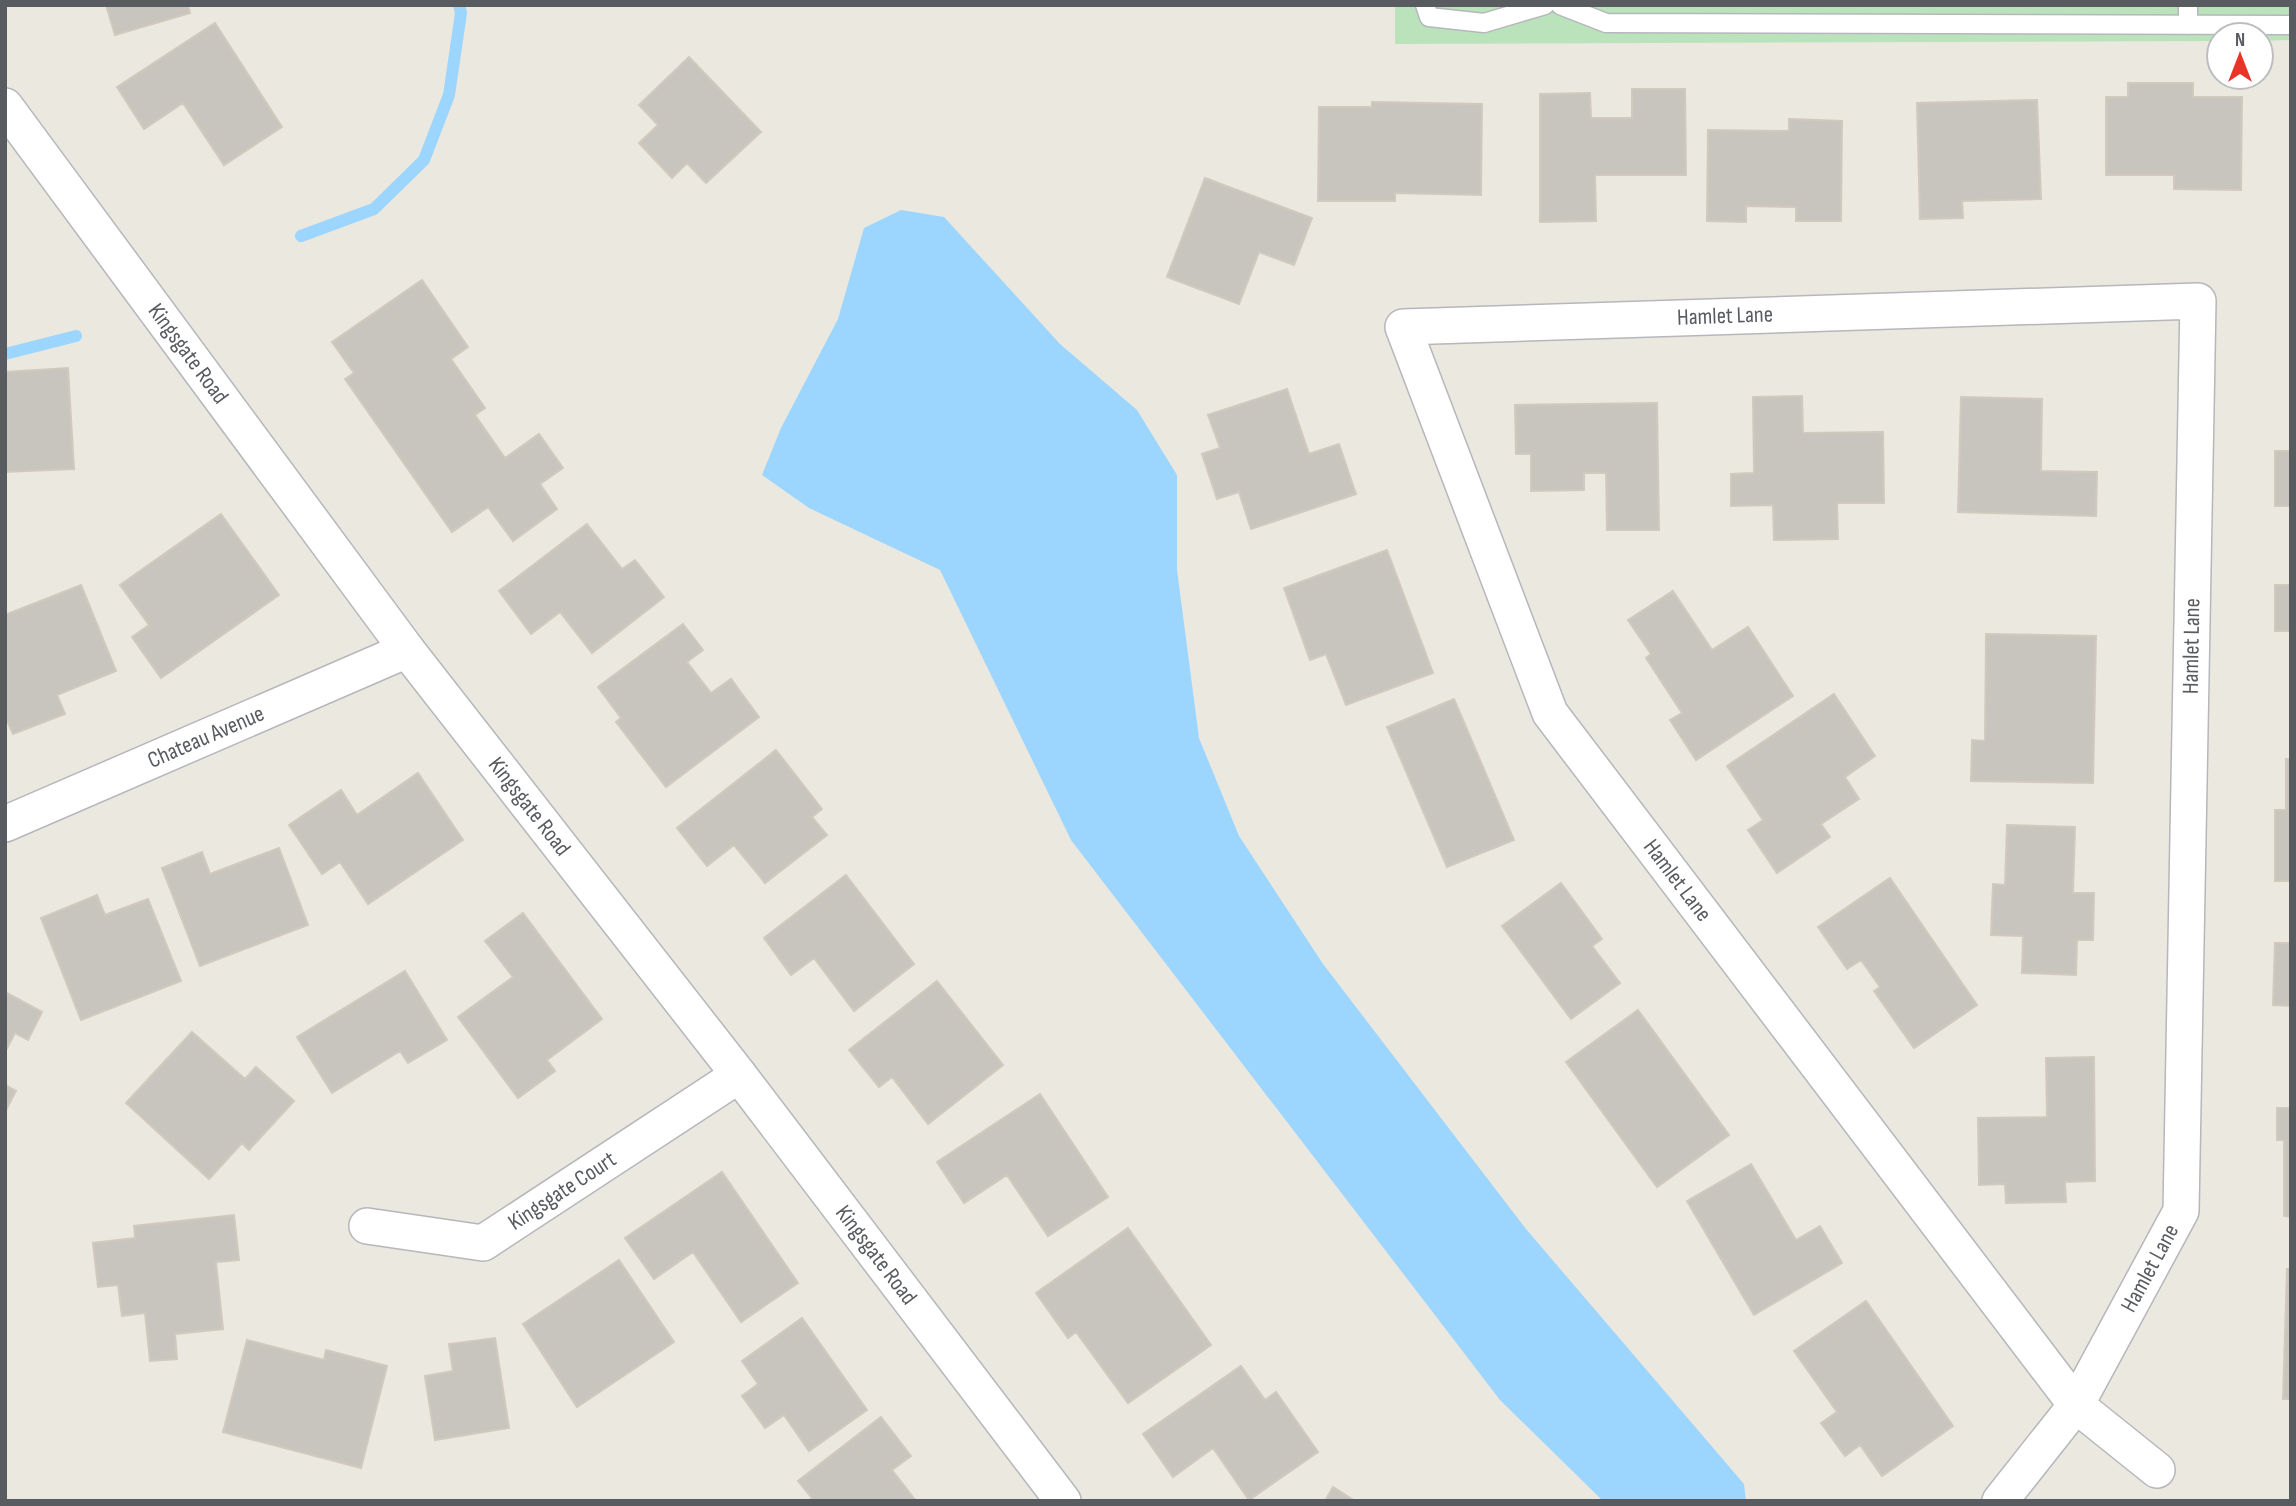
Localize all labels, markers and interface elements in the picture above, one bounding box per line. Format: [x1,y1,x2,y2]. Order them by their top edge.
north arrow [2205,21,2275,91]
text: N [2235,29,2245,52]
street label: Kingsgate Road [142,298,234,409]
street label: Hamlet Lane [1677,300,1773,332]
street label: Hamlet Lane [2177,598,2206,694]
street label: Chateau Avenue [143,699,269,775]
street label: Kingsgate Road [482,751,577,862]
street label: Hamlet Lane [1637,834,1717,927]
street label: Kingsgate Court [503,1145,622,1237]
street label: Kingsgate Road [829,1200,923,1310]
street label: Hamlet Lane [2115,1219,2185,1317]

